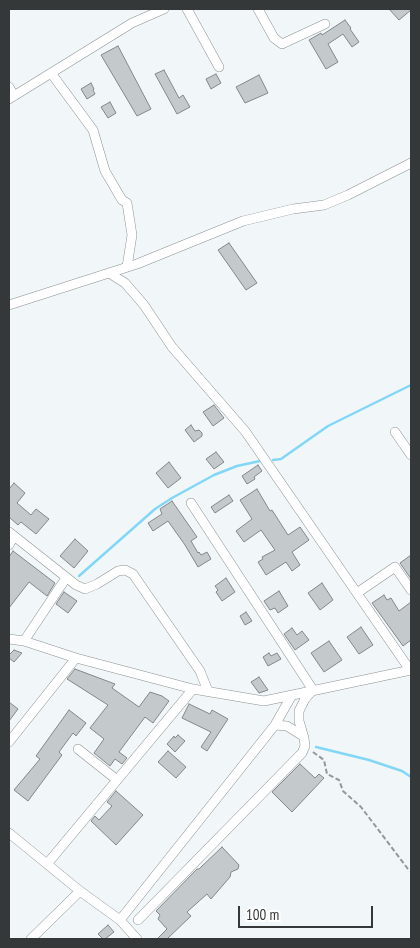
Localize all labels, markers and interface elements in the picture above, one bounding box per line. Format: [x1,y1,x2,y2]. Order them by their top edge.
scale bar [240,896,375,928]
text: 100 m [246,905,279,924]

